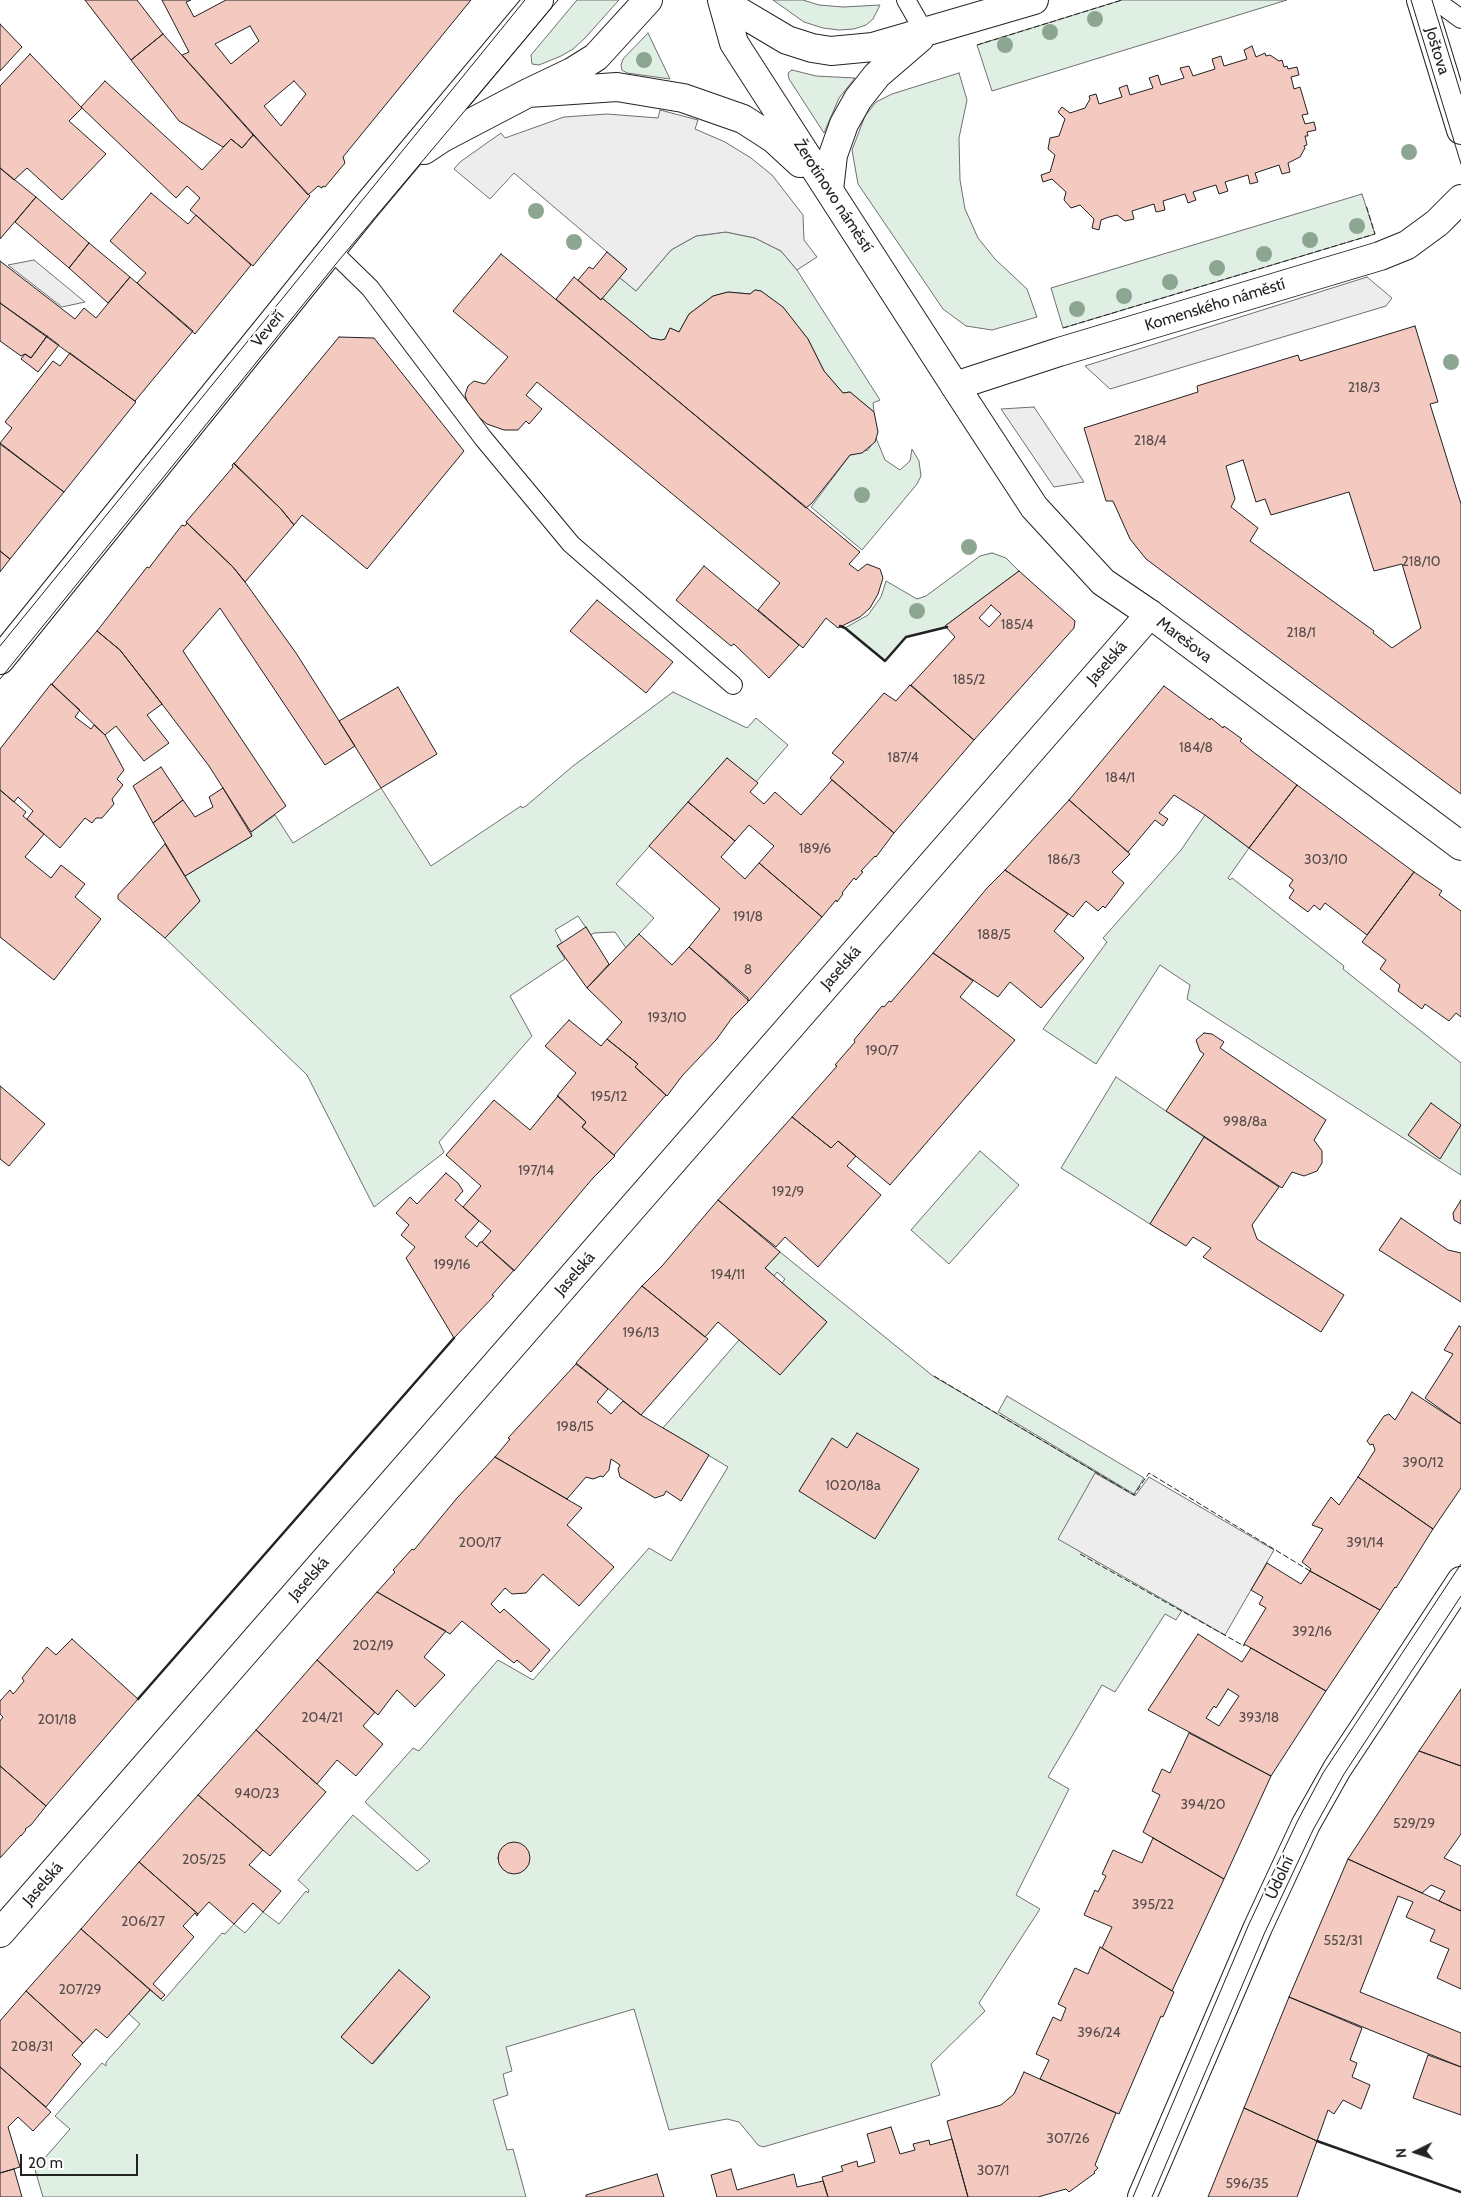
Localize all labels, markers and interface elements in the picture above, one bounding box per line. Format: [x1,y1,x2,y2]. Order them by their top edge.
street label: Joštova [1421,25,1453,77]
street label: Žerotínovo náměstí [789,136,877,256]
street label: Komenského náměstí [1143,275,1287,335]
street label: Veveří [248,307,288,351]
house number: 218/3 [1348,380,1380,396]
house number: 218/4 [1134,433,1166,449]
house number: 218/10 [1401,554,1441,570]
street label: Marešova [1153,613,1215,667]
house number: 185/4 [1001,617,1033,633]
house number: 218/1 [1286,625,1316,641]
street label: Jaselská [1083,637,1131,689]
house number: 185/2 [953,672,985,688]
house number: 184/8 [1179,740,1213,756]
house number: 187/4 [887,750,919,766]
house number: 184/1 [1105,770,1135,786]
house number: 189/6 [799,841,831,857]
house number: 186/3 [1047,852,1081,868]
house number: 303/10 [1304,852,1348,868]
house number: 191/8 [733,909,763,925]
house number: 188/5 [977,927,1011,943]
street label: Jaselská [817,942,865,994]
house number: 8 [744,962,752,978]
house number: 193/10 [648,1010,686,1026]
house number: 190/7 [865,1043,899,1059]
house number: 195/12 [591,1089,627,1105]
house number: 998/8a [1223,1114,1267,1130]
house number: 197/14 [518,1163,554,1179]
house number: 192/9 [772,1184,804,1200]
street label: Jaselská [551,1248,599,1300]
house number: 199/16 [433,1257,471,1273]
house number: 194/11 [711,1267,745,1283]
house number: 196/13 [622,1325,660,1341]
house number: 198/15 [556,1419,594,1435]
house number: 390/12 [1402,1455,1444,1471]
house number: 1020/18a [825,1478,881,1494]
house number: 200/17 [459,1535,501,1551]
house number: 391/14 [1346,1535,1384,1551]
street label: Jaselská [285,1553,333,1605]
house number: 392/16 [1292,1624,1332,1640]
house number: 202/19 [352,1638,394,1654]
house number: 204/21 [301,1710,343,1726]
house number: 393/18 [1239,1710,1279,1726]
house number: 201/18 [37,1712,77,1728]
house number: 940/23 [234,1786,280,1802]
house number: 394/20 [1180,1797,1226,1813]
house number: 529/29 [1393,1816,1435,1832]
house number: 205/25 [182,1852,226,1868]
street label: Údolní [1262,1853,1298,1903]
street label: Jaselská [19,1858,67,1910]
house number: 395/22 [1132,1897,1174,1913]
house number: 206/27 [121,1914,165,1930]
house number: 552/31 [1323,1933,1363,1949]
house number: 207/29 [58,1982,102,1998]
house number: 396/24 [1077,2025,1121,2041]
house number: 208/31 [11,2039,53,2055]
north arrow [1391,2127,1441,2177]
house number: 307/26 [1046,2131,1090,2147]
scale bar [22,2144,140,2176]
text: N [1392,2147,1410,2159]
text: 20 m [28,2154,63,2172]
house number: 307/1 [977,2163,1009,2179]
house number: 596/35 [1225,2176,1269,2192]

